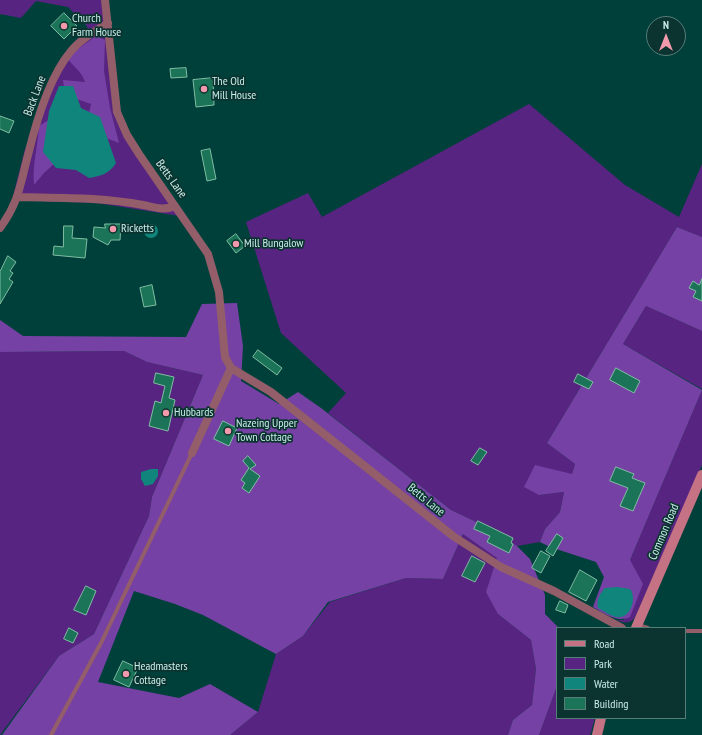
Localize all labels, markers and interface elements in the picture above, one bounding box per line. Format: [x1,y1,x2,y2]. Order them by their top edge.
place label: Church Farm House [72,12,121,40]
north arrow [646,16,686,56]
text: N [663,18,669,32]
marker: Church Farm House [59,21,69,31]
street label: Back Lane [21,74,49,118]
place label: The Old Mill House [212,75,256,103]
marker: The Old Mill House [199,84,209,94]
street label: Betts Lane [152,157,190,201]
place label: Ricketts [121,222,154,236]
marker: Ricketts [108,224,118,234]
place label: Mill Bungalow [244,237,303,251]
marker: Mill Bungalow [231,239,241,249]
place label: Hubbards [174,406,213,420]
marker: Hubbards [161,408,171,418]
place label: Nazeing Upper Town Cottage [236,417,297,445]
marker: Nazeing Upper Town Cottage [223,426,233,436]
street label: Betts Lane [405,481,447,519]
street label: Common Road [646,502,682,562]
legend [556,627,686,719]
text: Road [594,636,614,651]
text: Park [594,656,612,671]
place label: Headmasters Cottage [134,660,188,688]
marker: Headmasters Cottage [121,669,131,679]
text: Water [594,676,618,691]
text: Building [594,696,629,711]

